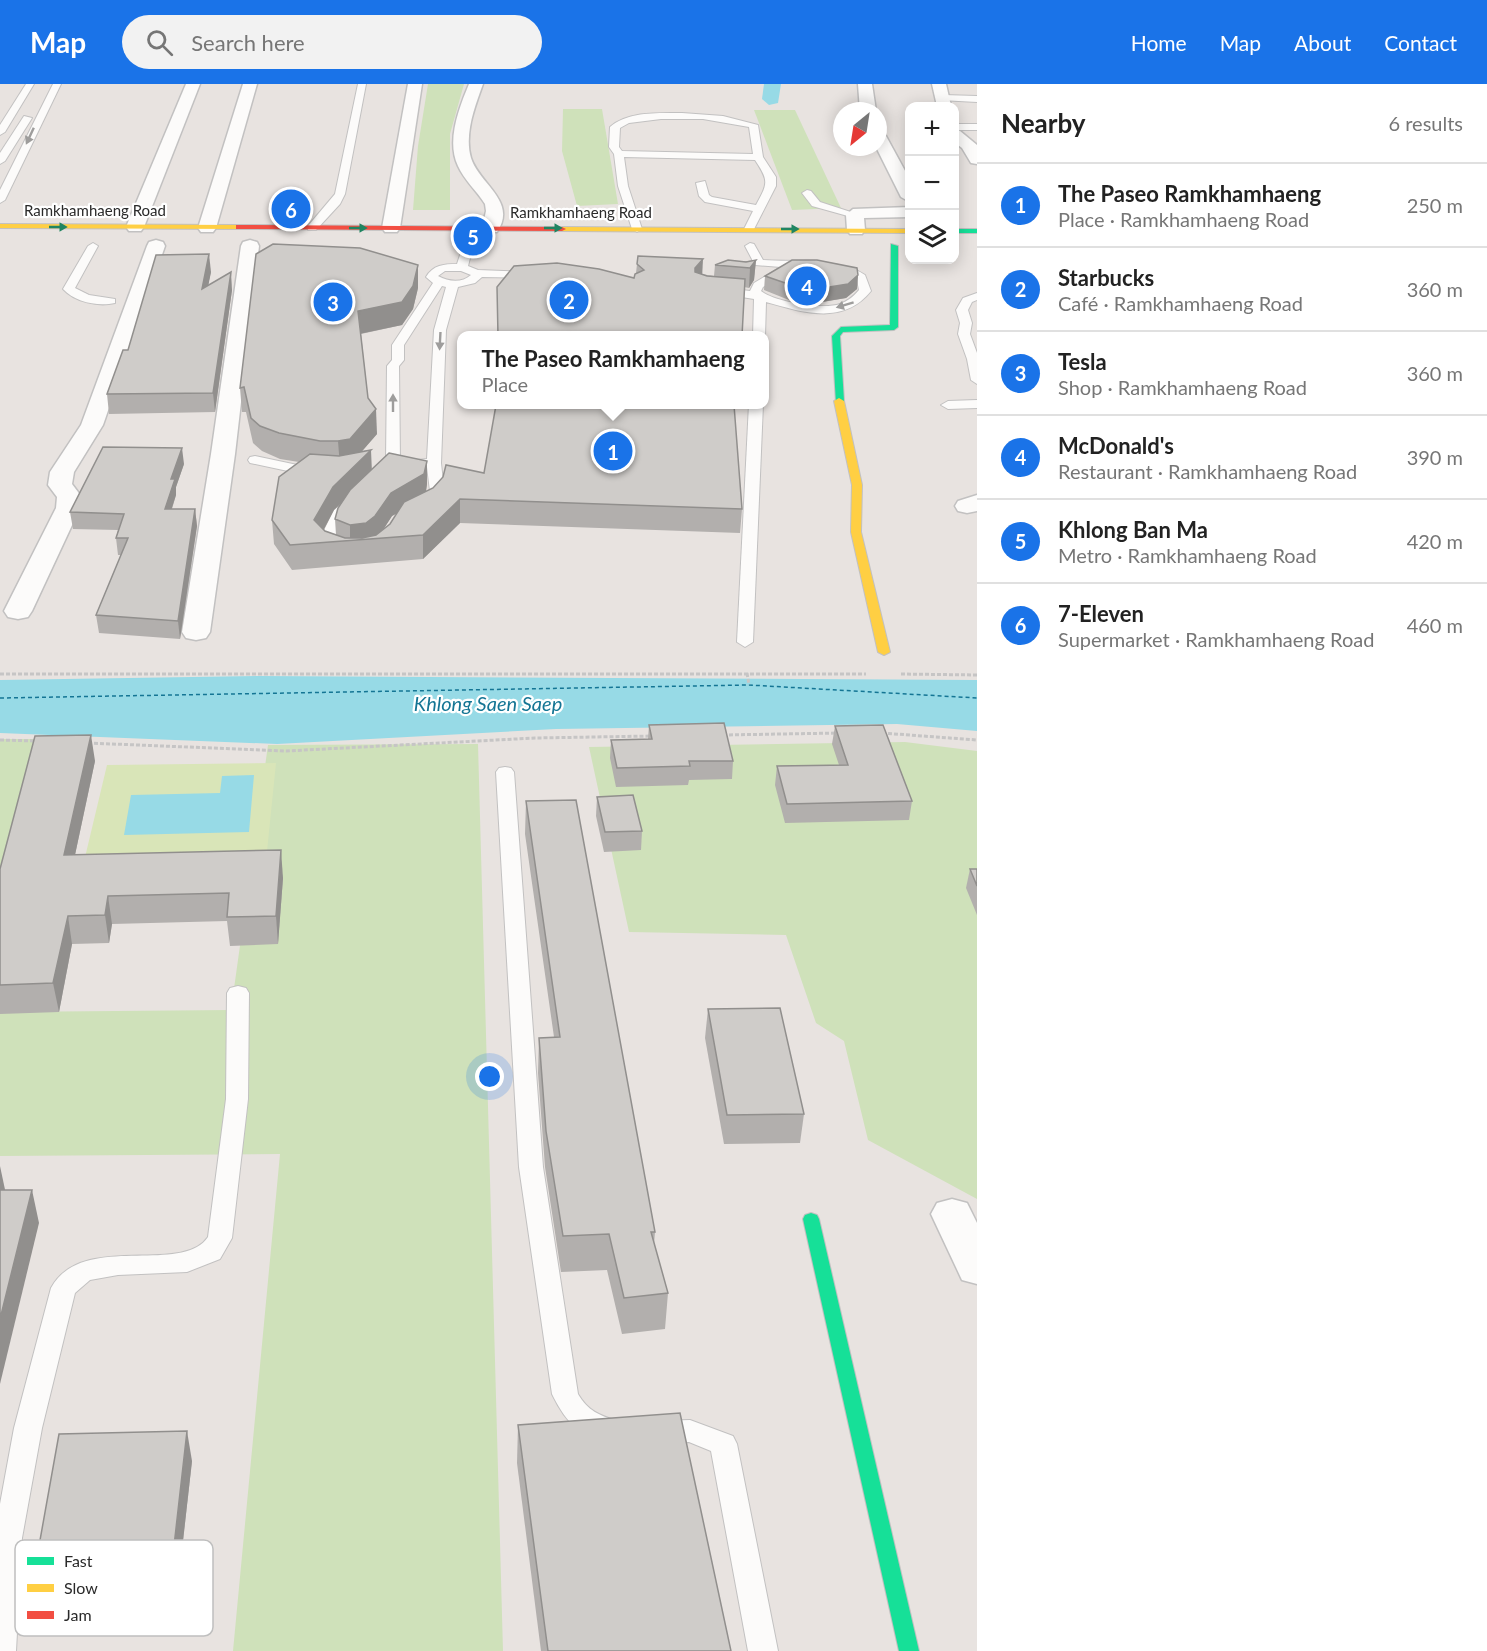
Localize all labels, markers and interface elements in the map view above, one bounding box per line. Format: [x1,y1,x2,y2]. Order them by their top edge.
search box [122,15,542,69]
text: Map [30,25,86,59]
icon: search [143,26,176,59]
text: Search here [191,29,305,56]
text: Home [1131,30,1187,55]
text: Map [1220,30,1261,55]
text: About [1294,30,1351,55]
text: Contact [1384,30,1457,55]
north arrow [833,102,887,156]
map controls [905,102,959,264]
button: + [905,102,959,156]
text: Nearby [1001,107,1086,139]
text: 6 results [1388,111,1463,135]
one-way arrow [26,127,35,144]
button: − [905,156,959,210]
text: The Paseo Ramkhamhaeng [1058,180,1321,207]
pin: 6 [272,186,310,232]
text: 1 [1015,193,1026,217]
text: 250 m [1407,193,1463,217]
street label: Ramkhamhaeng Road [24,201,166,219]
street label: Ramkhamhaeng Road [510,203,652,221]
text: Place · Ramkhamhaeng Road [1058,207,1309,231]
button: layers [905,210,959,264]
pin: 5 [454,214,492,258]
one-way arrow [49,222,68,232]
one-way arrow [349,223,368,233]
one-way arrow [544,223,563,233]
one-way arrow [781,224,800,234]
pin: 4 [788,264,826,308]
text: Starbucks [1058,264,1154,291]
text: 2 [1015,277,1026,301]
text: 360 m [1407,277,1463,301]
pin: 2 [550,278,588,322]
pin: 3 [314,280,352,324]
text: Café · Ramkhamhaeng Road [1058,291,1303,315]
one-way arrow [836,301,854,310]
one-way arrow [435,331,445,350]
popup [457,331,769,409]
text: The Paseo Ramkhamhaeng [481,345,745,372]
text: Tesla [1058,348,1107,375]
text: 3 [1015,361,1026,385]
text: 360 m [1407,361,1463,385]
text: Place [481,372,528,396]
text: Shop · Ramkhamhaeng Road [1058,375,1307,399]
one-way arrow [388,394,398,413]
pin: 1 [594,428,632,473]
text: McDonald's [1058,432,1174,459]
text: 4 [1015,445,1026,469]
text: 390 m [1407,445,1463,469]
text: Restaurant · Ramkhamhaeng Road [1058,459,1357,483]
text: Khlong Ban Ma [1058,516,1208,543]
text: 5 [1015,529,1026,553]
text: 420 m [1407,529,1463,553]
text: Metro · Ramkhamhaeng Road [1058,543,1317,567]
text: 7-Eleven [1058,600,1144,627]
text: 6 [1015,613,1026,637]
text: 460 m [1407,613,1463,637]
text: Supermarket · Ramkhamhaeng Road [1058,627,1374,651]
water label: Khlong Saen Saep [414,691,562,715]
your location [475,1062,504,1091]
legend [15,1540,213,1636]
text: Fast [64,1551,93,1570]
text: Slow [64,1578,98,1597]
text: Jam [64,1605,92,1624]

